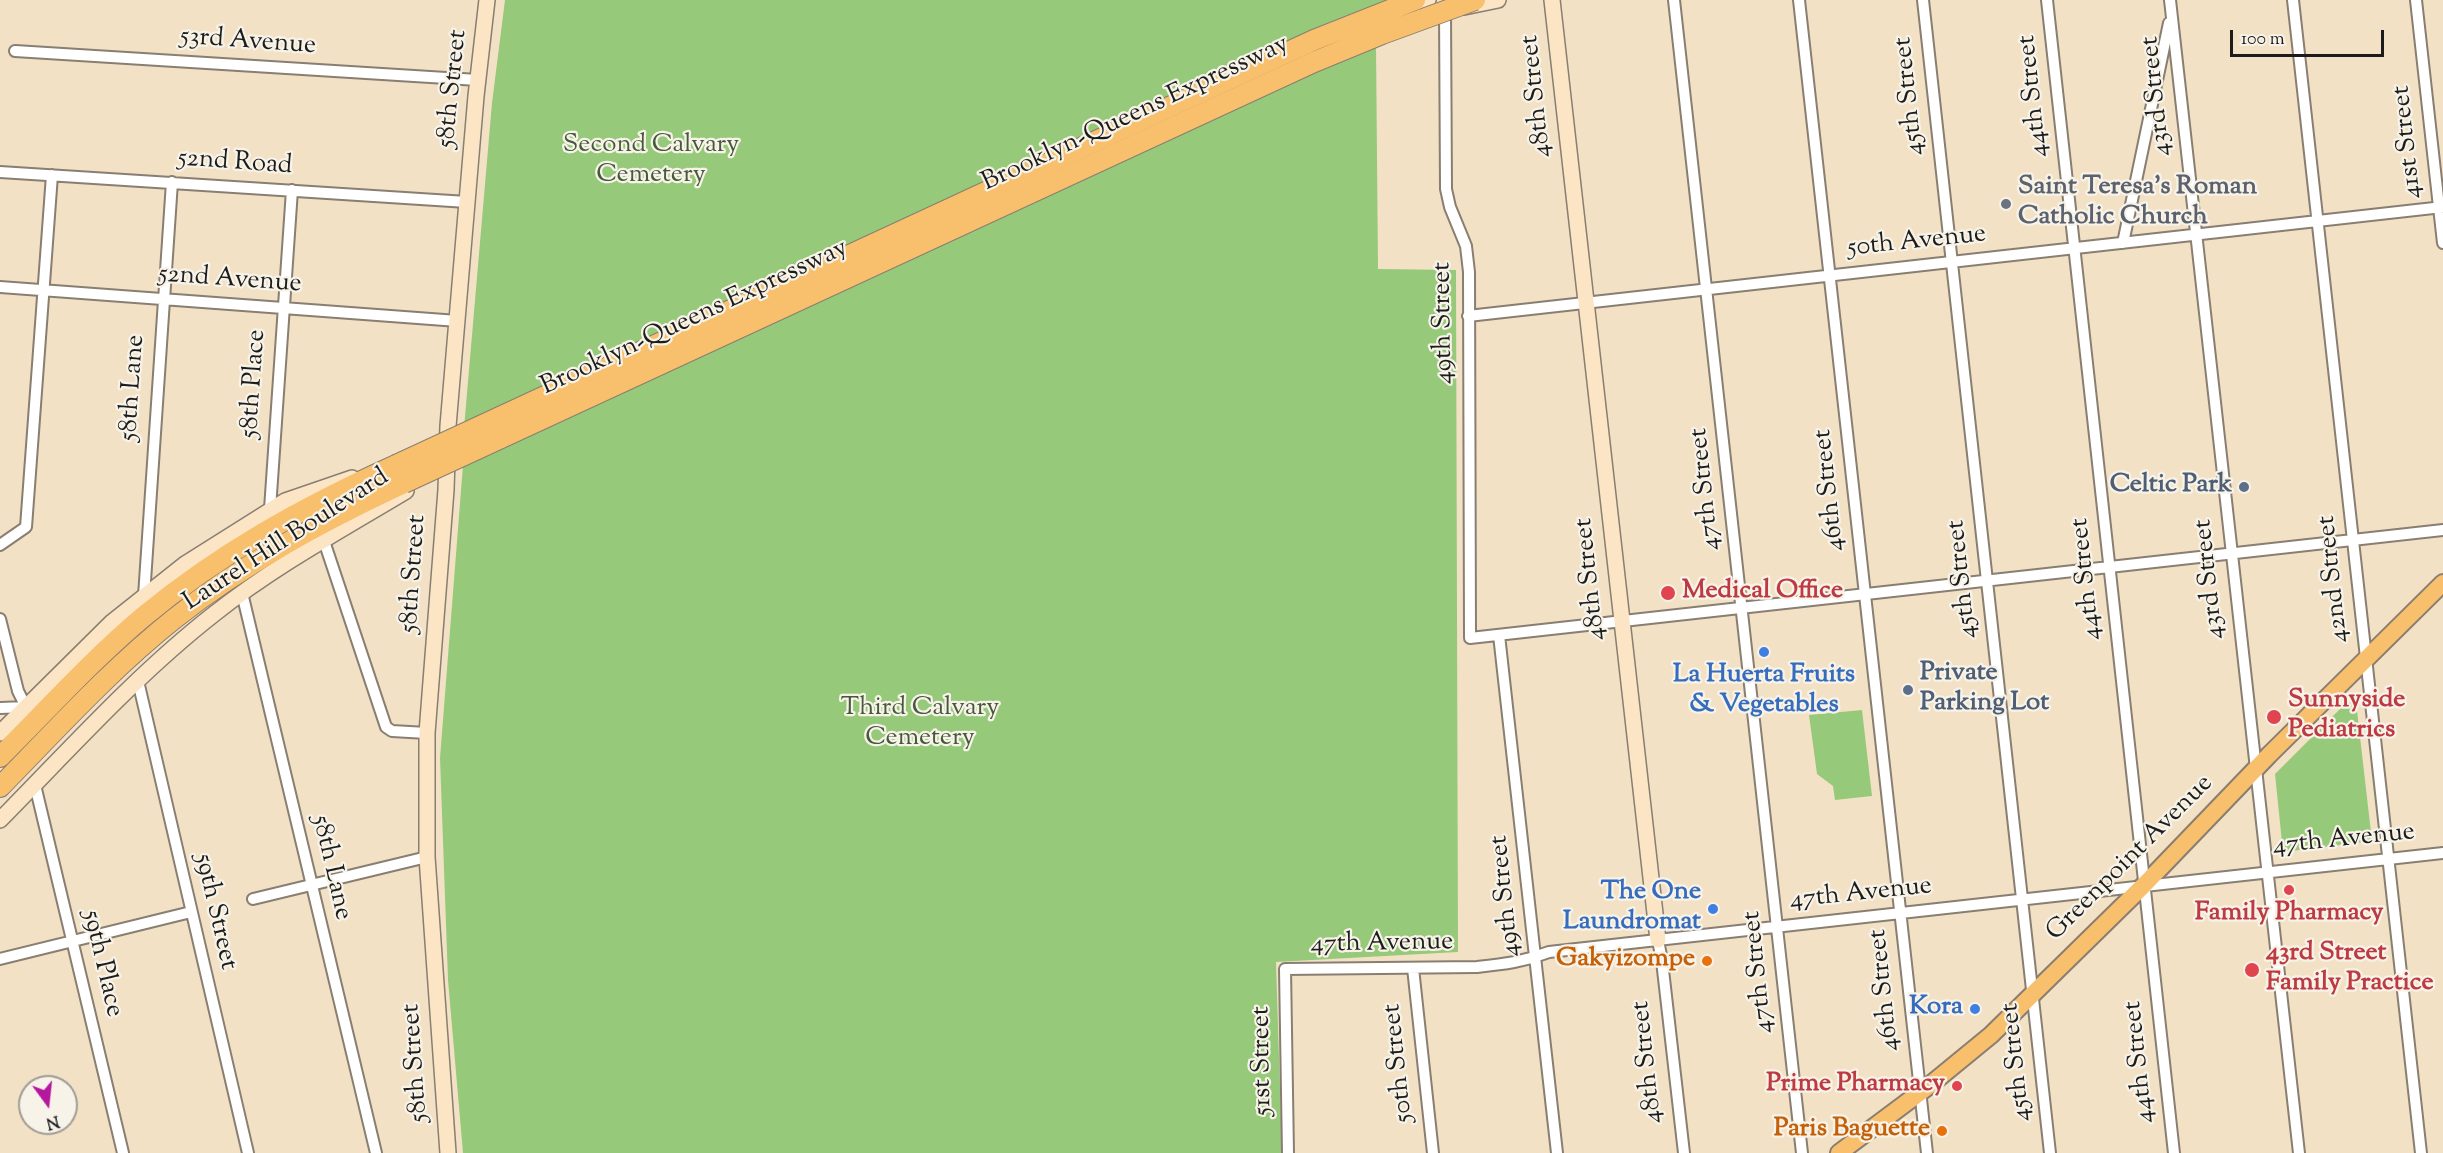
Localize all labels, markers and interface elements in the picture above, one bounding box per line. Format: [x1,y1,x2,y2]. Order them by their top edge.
scale bar [2233,18,2388,56]
street label: 53rd Avenue [179,23,317,63]
text: 100 m [2241,27,2285,53]
street label: 58th Street [432,28,476,150]
street label: Brooklyn-Queens Expressway [978,30,1294,200]
street label: 48th Street [1516,33,1560,159]
street label: 44th Street [2013,33,2057,159]
street label: 43rd Street [2136,34,2180,158]
street label: 45th Street [1889,35,1933,157]
street label: 41st Street [2388,84,2430,200]
park label: Second Calvary Cemetery [563,131,739,192]
street label: 52nd Road [177,144,293,184]
place label: Saint Teresa's Roman Catholic Church [2018,173,2257,234]
marker: Saint Teresa's Roman Catholic Church [1999,197,2013,211]
street label: 50th Avenue [1846,220,1988,266]
street label: Brooklyn-Queens Expressway [537,234,853,404]
street label: 52nd Avenue [157,260,303,302]
street label: 49th Street [1428,262,1462,384]
street label: 58th Place [236,329,274,439]
street label: 58th Lane [115,334,153,442]
street label: 47th Street [1685,426,1729,552]
street label: 46th Street [1809,427,1853,553]
street label: Laurel Hill Boulevard [178,463,396,619]
place label: Celtic Park [2110,471,2232,503]
marker: Celtic Park [2237,480,2251,494]
street label: 58th Street [395,514,435,634]
street label: 42nd Street [2313,514,2357,644]
street label: 48th Street [1570,516,1614,642]
street label: 44th Street [2066,516,2110,642]
street label: 43rd Street [2189,517,2233,641]
street label: 45th Street [1942,518,1986,640]
place label: Medical Office [1682,577,1843,609]
marker: Medical Office [1659,584,1677,602]
marker: La Huerta Fruits & Vegetables [1757,645,1771,659]
place label: Private Parking Lot [1920,659,2049,720]
place label: La Huerta Fruits & Vegetables [1673,661,1855,722]
marker: Private Parking Lot [1901,683,1915,697]
place label: Sunnyside Pediatrics [2288,686,2405,748]
park label: Third Calvary Cemetery [841,694,999,756]
marker: Sunnyside Pediatrics [2265,708,2283,726]
street label: Greenpoint Avenue [2041,769,2221,949]
street label: 58th Lane [303,813,357,923]
street label: 47th Avenue [2271,818,2417,864]
street label: 49th Street [1485,834,1529,958]
street label: 59th Street [186,851,242,973]
street label: 47th Avenue [1788,872,1934,918]
place label: The One Laundromat [1563,878,1701,940]
marker: Family Pharmacy [2282,883,2296,897]
place label: Family Pharmacy [2195,899,2383,931]
marker: The One Laundromat [1706,902,1720,916]
street label: 59th Place [74,908,128,1020]
street label: 47th Street [1738,909,1782,1035]
street label: 46th Street [1864,927,1908,1053]
street label: 47th Avenue [1310,928,1454,962]
place label: 43rd Street Family Practice [2266,939,2434,1000]
place label: Gakyizompe [1556,945,1695,977]
marker: Gakyizompe [1700,954,1714,968]
marker: 43rd Street Family Practice [2243,961,2261,979]
place label: Kora [1909,993,1963,1025]
street label: 48th Street [1627,999,1671,1125]
street label: 44th Street [2119,999,2163,1125]
street label: 45th Street [1996,1001,2040,1123]
street label: 50th Street [1378,1002,1422,1124]
marker: Kora [1968,1002,1982,1016]
street label: 58th Street [397,1003,437,1123]
street label: 51st Street [1247,1006,1281,1116]
place label: Prime Pharmacy [1766,1070,1945,1102]
north arrow [18,1075,78,1135]
marker: Prime Pharmacy [1950,1079,1964,1093]
text: N [43,1108,61,1134]
place label: Paris Baguette [1774,1115,1930,1147]
marker: Paris Baguette [1935,1124,1949,1138]

